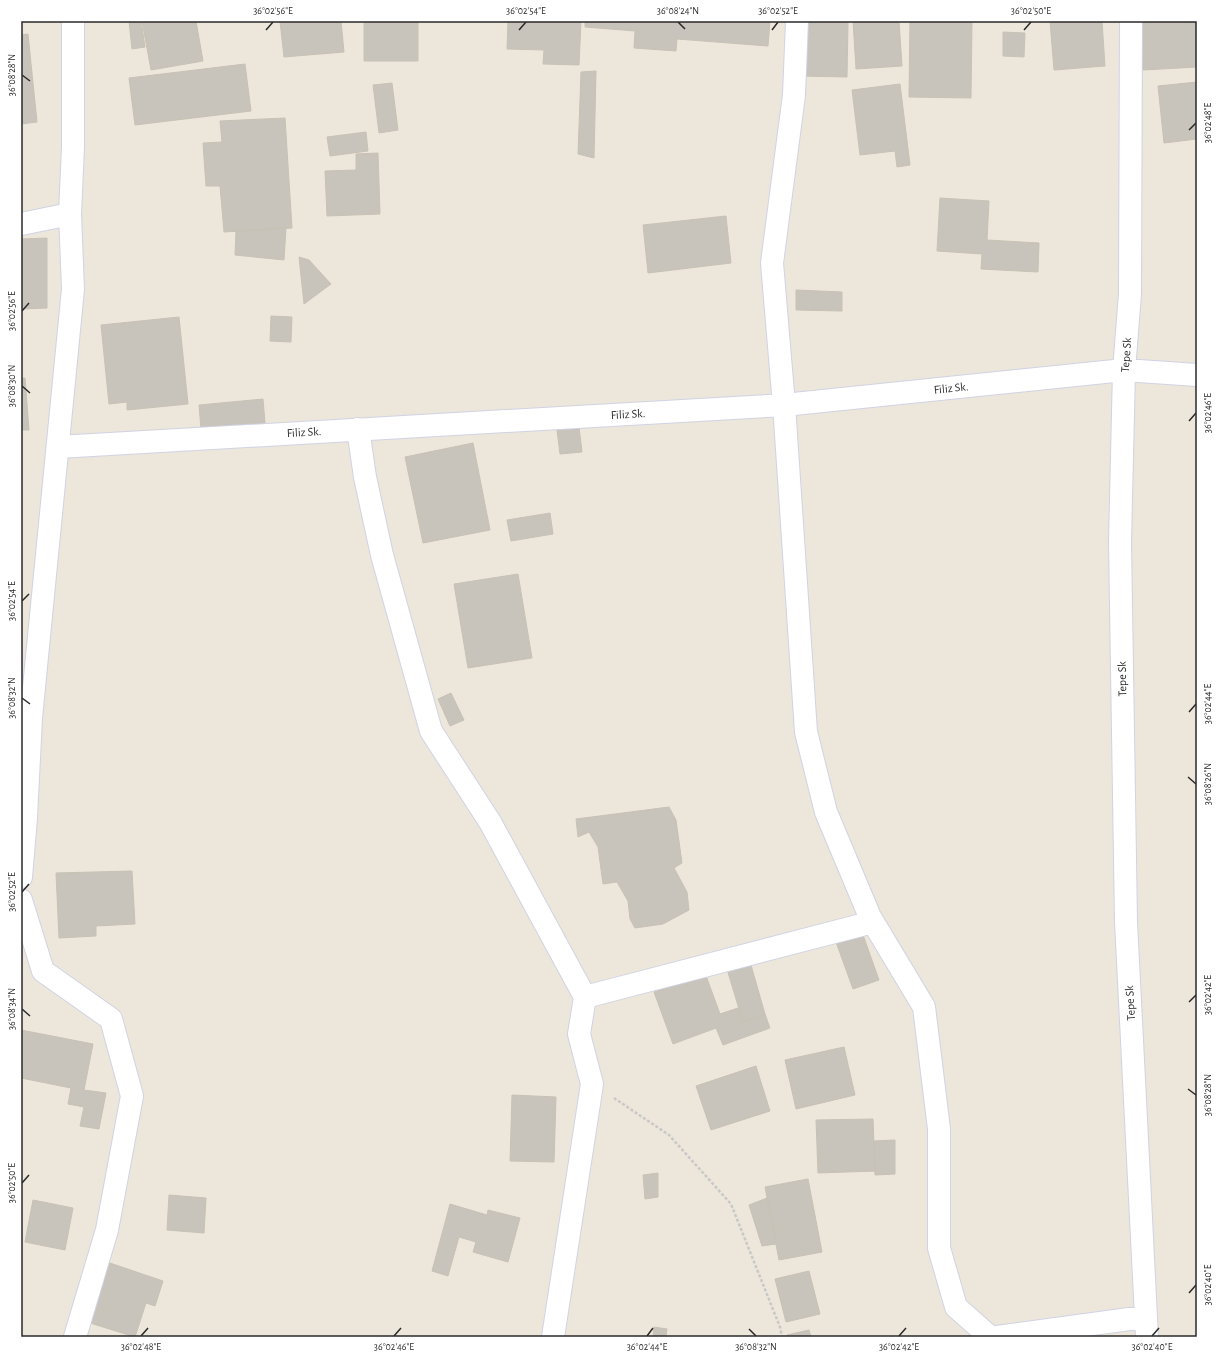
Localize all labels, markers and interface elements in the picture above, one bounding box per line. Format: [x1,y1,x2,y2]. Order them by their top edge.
text: 36°02'56"E [253,6,293,16]
text: 36°02'54"E [506,6,546,16]
text: 36°08'24"N [657,6,699,16]
text: 36°02'52"E [758,6,798,16]
text: 36°02'50"E [1011,6,1051,16]
text: 36°08'28"N [7,54,17,96]
text: 36°02'48"E [1203,103,1213,143]
text: 36°02'56"E [7,291,17,331]
street label: Tepe Sk [1119,336,1133,373]
text: 36°08'30"N [7,365,17,407]
street label: Filiz Sk. [933,380,969,396]
text: 36°02'46"E [1203,393,1213,433]
street label: Filiz Sk. [610,407,646,421]
street label: Filiz Sk. [286,425,322,439]
text: 36°02'54"E [7,581,17,621]
street label: Tepe Sk [1116,661,1128,697]
text: 36°08'32"N [7,677,17,719]
text: 36°02'44"E [1203,684,1213,724]
text: 36°08'26"N [1203,763,1213,805]
text: 36°02'52"E [7,872,17,912]
text: 36°02'42"E [1203,975,1213,1015]
street label: Tepe Sk [1123,985,1137,1021]
text: 36°08'34"N [7,988,17,1030]
text: 36°08'28"N [1203,1074,1213,1116]
text: 36°02'50"E [7,1163,17,1203]
text: 36°02'40"E [1203,1264,1213,1305]
text: 36°02'48"E [121,1342,161,1352]
text: 36°02'46"E [374,1342,414,1352]
text: 36°02'44"E [627,1342,667,1352]
text: 36°08'32"N [735,1342,777,1352]
text: 36°02'42"E [879,1342,919,1352]
text: 36°02'40"E [1132,1342,1173,1352]

